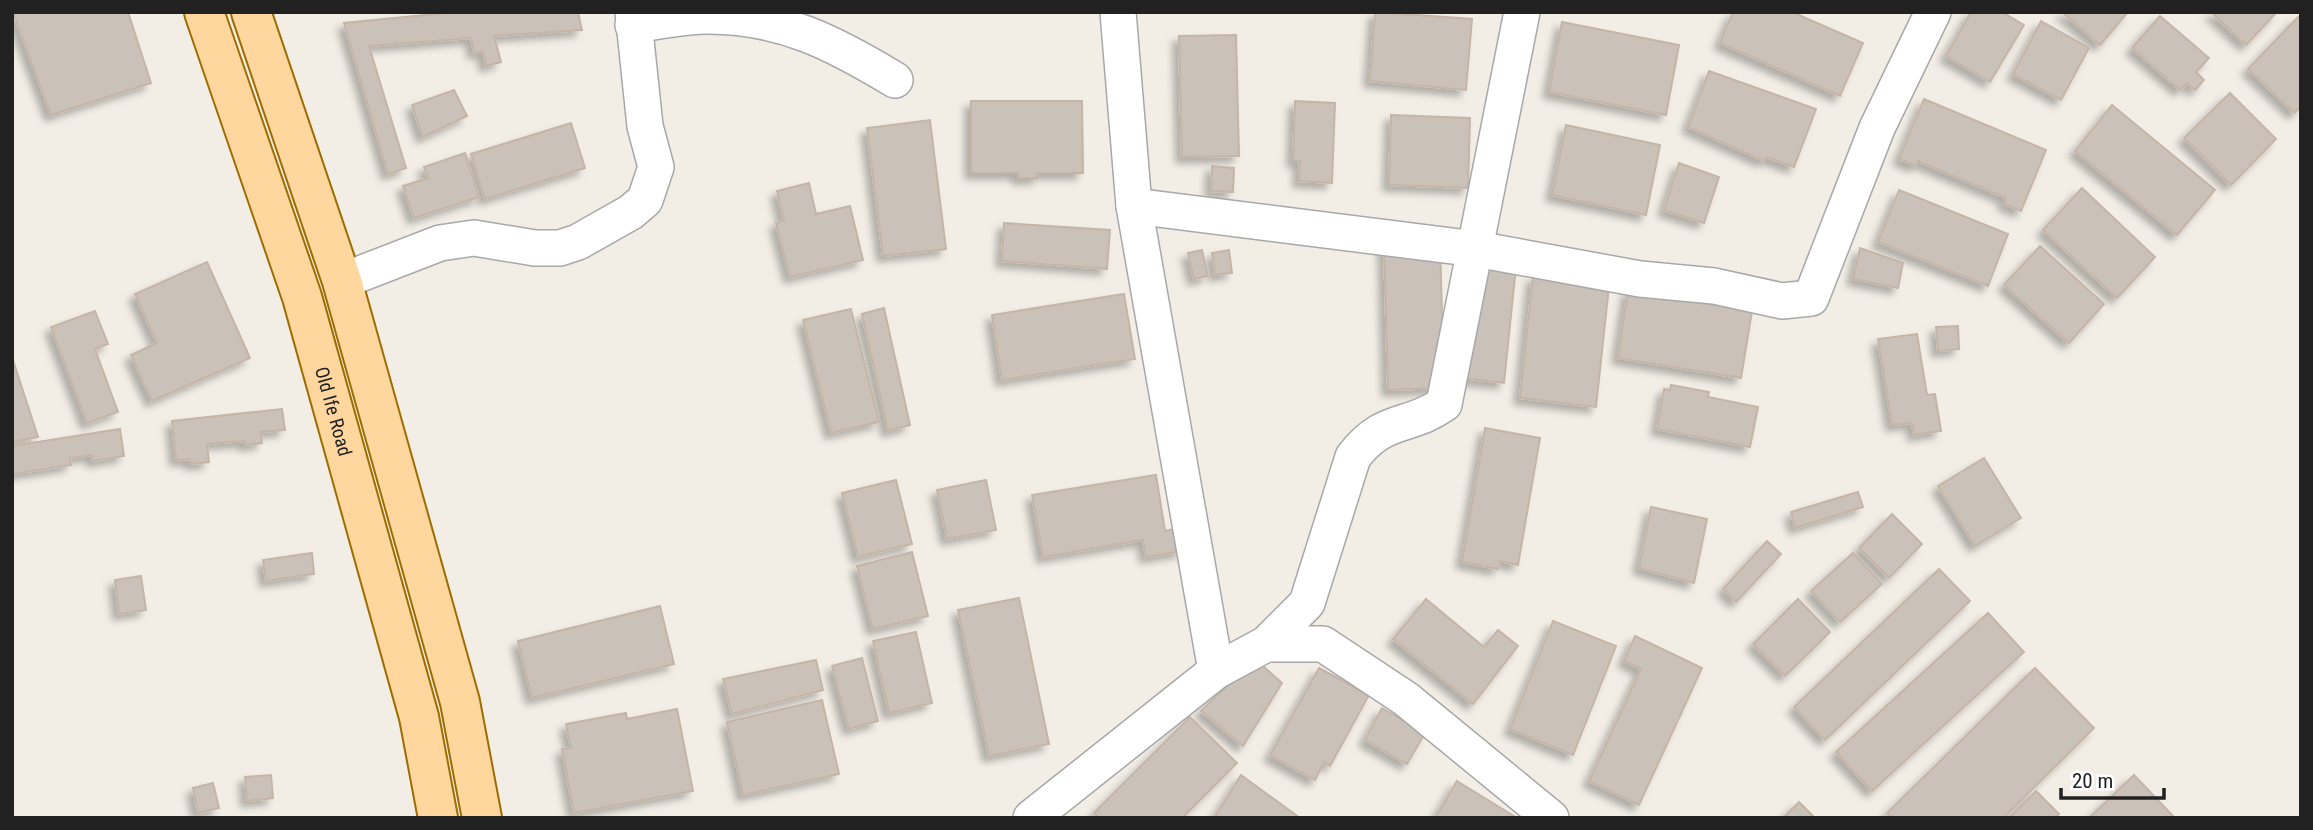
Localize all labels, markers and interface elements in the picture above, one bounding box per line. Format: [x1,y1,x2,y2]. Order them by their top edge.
street label: Old Ife Road [310,364,357,459]
scale bar [2061,756,2164,800]
text: 20 m [2072,769,2113,793]

